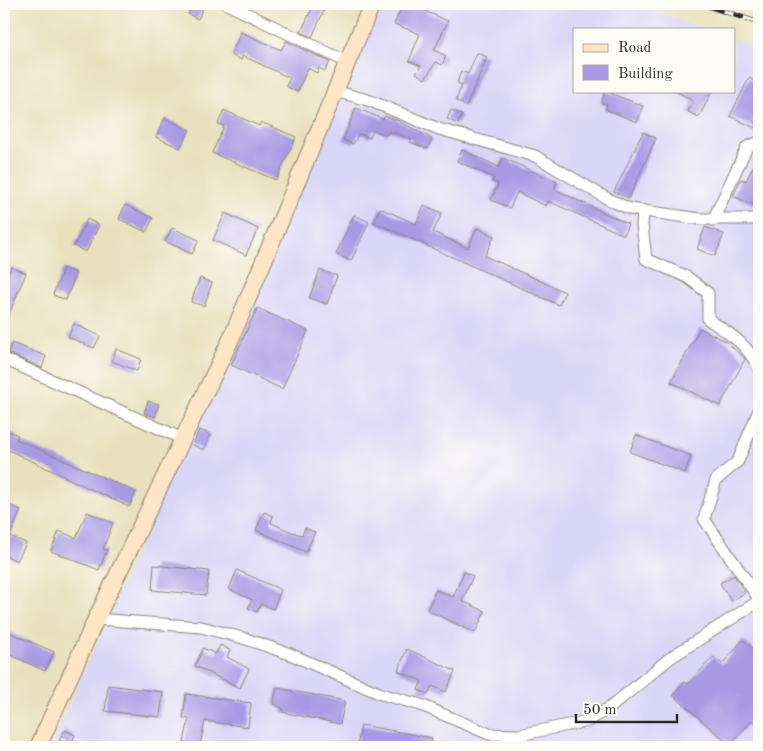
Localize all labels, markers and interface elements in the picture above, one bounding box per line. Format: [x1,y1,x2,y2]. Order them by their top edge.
legend [573,28,736,92]
text: Road [618,41,652,56]
text: Building [618,67,673,82]
scale bar [576,691,677,723]
text: 50 m [583,703,617,718]

